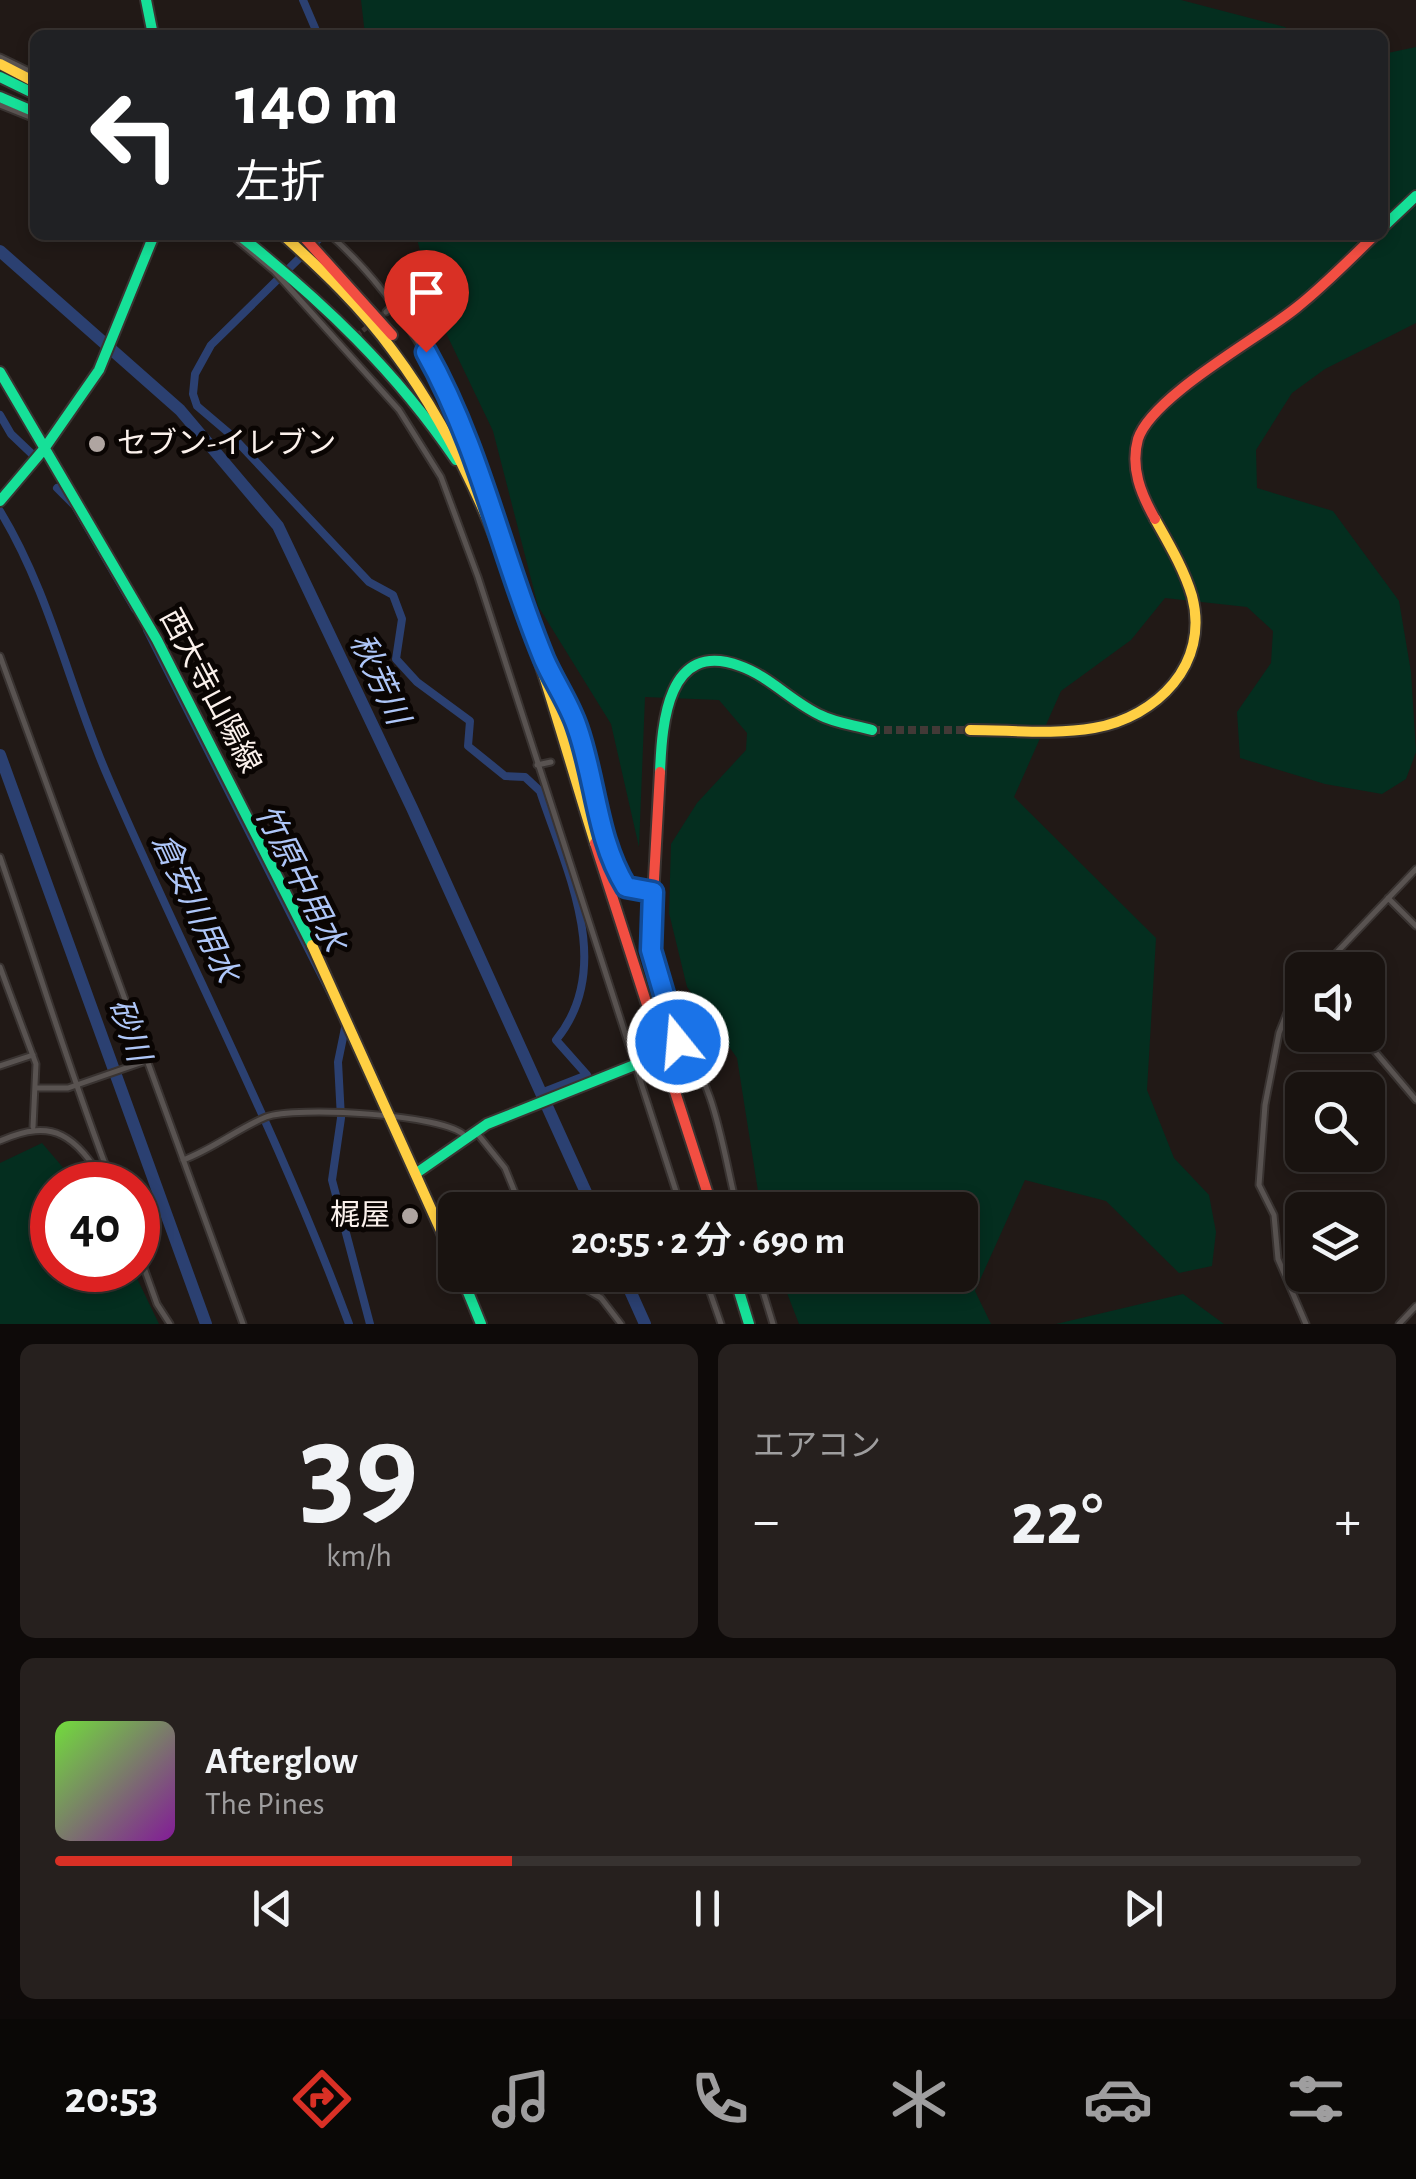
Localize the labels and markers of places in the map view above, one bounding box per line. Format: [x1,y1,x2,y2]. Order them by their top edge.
pin [384,250,469,353]
place label: セブン-イレブン [117,427,336,459]
marker: セブン-イレブン [86,433,108,455]
place label: 梶屋 [330,1199,390,1231]
marker: 梶屋 [399,1205,421,1227]

